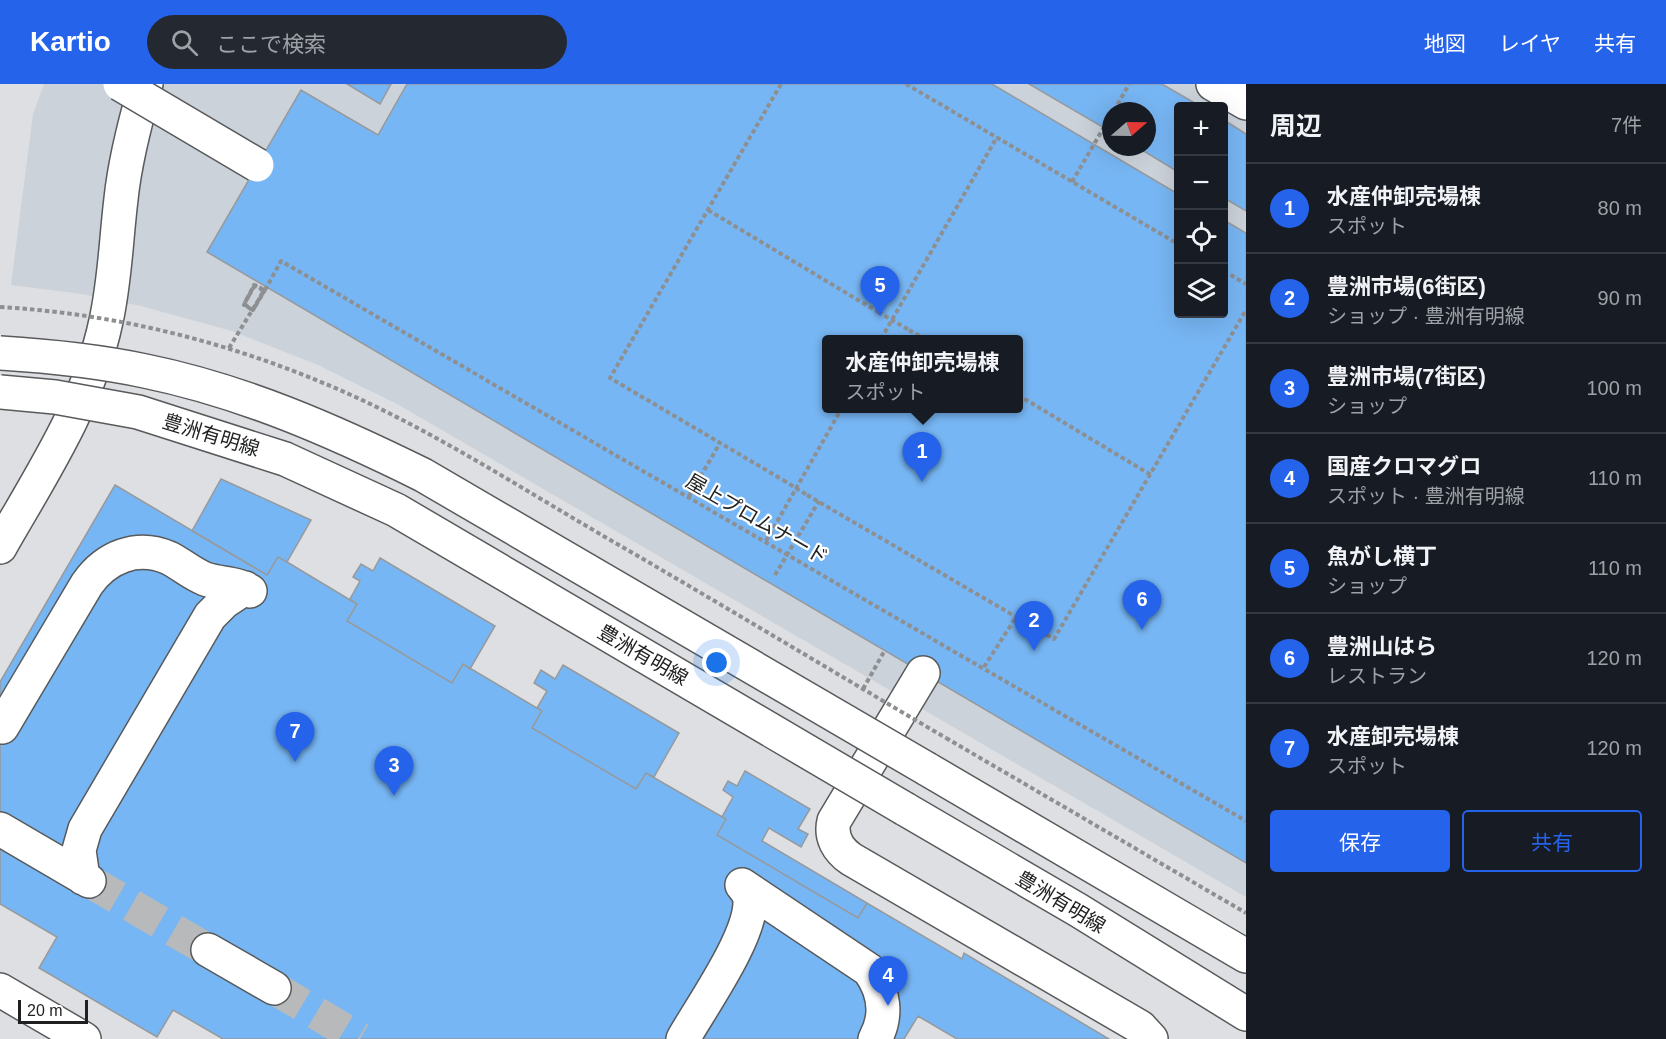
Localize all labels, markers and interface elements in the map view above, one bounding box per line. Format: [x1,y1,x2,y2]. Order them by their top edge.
search box [147,15,567,69]
text: Kartio [30,26,111,57]
icon: search [168,26,201,59]
text: ここで検索 [216,32,326,57]
text: 地図 [1424,32,1466,55]
text: レイヤ [1499,32,1561,55]
text: 共有 [1594,32,1636,55]
north arrow [1102,102,1156,156]
map controls [1174,102,1228,318]
button: + [1174,102,1228,156]
text: 周辺 [1270,111,1322,141]
text: 7件 [1611,114,1642,136]
button: − [1174,156,1228,210]
text: 水産仲卸売場棟 [1327,184,1481,209]
text: 1 [1284,197,1295,219]
text: 80 m [1598,197,1642,219]
button: locate [1174,210,1228,264]
text: スポット [1327,215,1407,237]
button: layers [1174,264,1228,318]
pin: 5 [860,266,900,316]
text: 豊洲市場(6街区) [1327,274,1486,299]
text: 2 [1284,287,1295,309]
text: 90 m [1598,287,1642,309]
text: ショップ · 豊洲有明線 [1327,305,1525,327]
popup [822,335,1023,413]
text: 水産仲卸売場棟 [845,350,1000,375]
text: 豊洲市場(7街区) [1327,364,1486,389]
text: 3 [1284,377,1295,399]
text: 100 m [1586,377,1642,399]
text: スポット [845,381,925,403]
text: ショップ [1327,395,1407,417]
street label: 豊洲有明線 [160,410,262,460]
pin: 1 [902,432,942,482]
text: 国産クロマグロ [1327,454,1481,479]
text: 4 [1284,467,1295,489]
text: 110 m [1588,467,1642,489]
street label: 屋上プロムナード [682,469,832,569]
text: スポット · 豊洲有明線 [1327,485,1525,507]
text: 魚がし横丁 [1327,544,1437,569]
text: 5 [1284,557,1295,579]
text: 110 m [1588,557,1642,579]
text: ショップ [1327,575,1407,597]
pin: 6 [1122,580,1162,630]
pin: 2 [1014,602,1054,651]
street label: 豊洲有明線 [594,620,692,690]
text: 豊洲山はら [1327,634,1437,659]
text: 6 [1284,647,1295,669]
text: 120 m [1586,647,1642,669]
your location [702,648,731,677]
text: レストラン [1327,665,1427,687]
pin: 7 [276,712,314,762]
text: 水産卸売場棟 [1327,724,1459,749]
text: 7 [1284,737,1295,759]
text: 120 m [1586,737,1642,759]
pin: 3 [374,746,414,796]
text: スポット [1327,755,1407,777]
button: 保存 [1270,810,1450,872]
button: 共有 [1462,810,1642,872]
street label: 豊洲有明線 [1012,867,1110,937]
pin: 4 [868,956,908,1006]
scale bar [18,997,88,1024]
text: 20 m [27,1002,63,1019]

